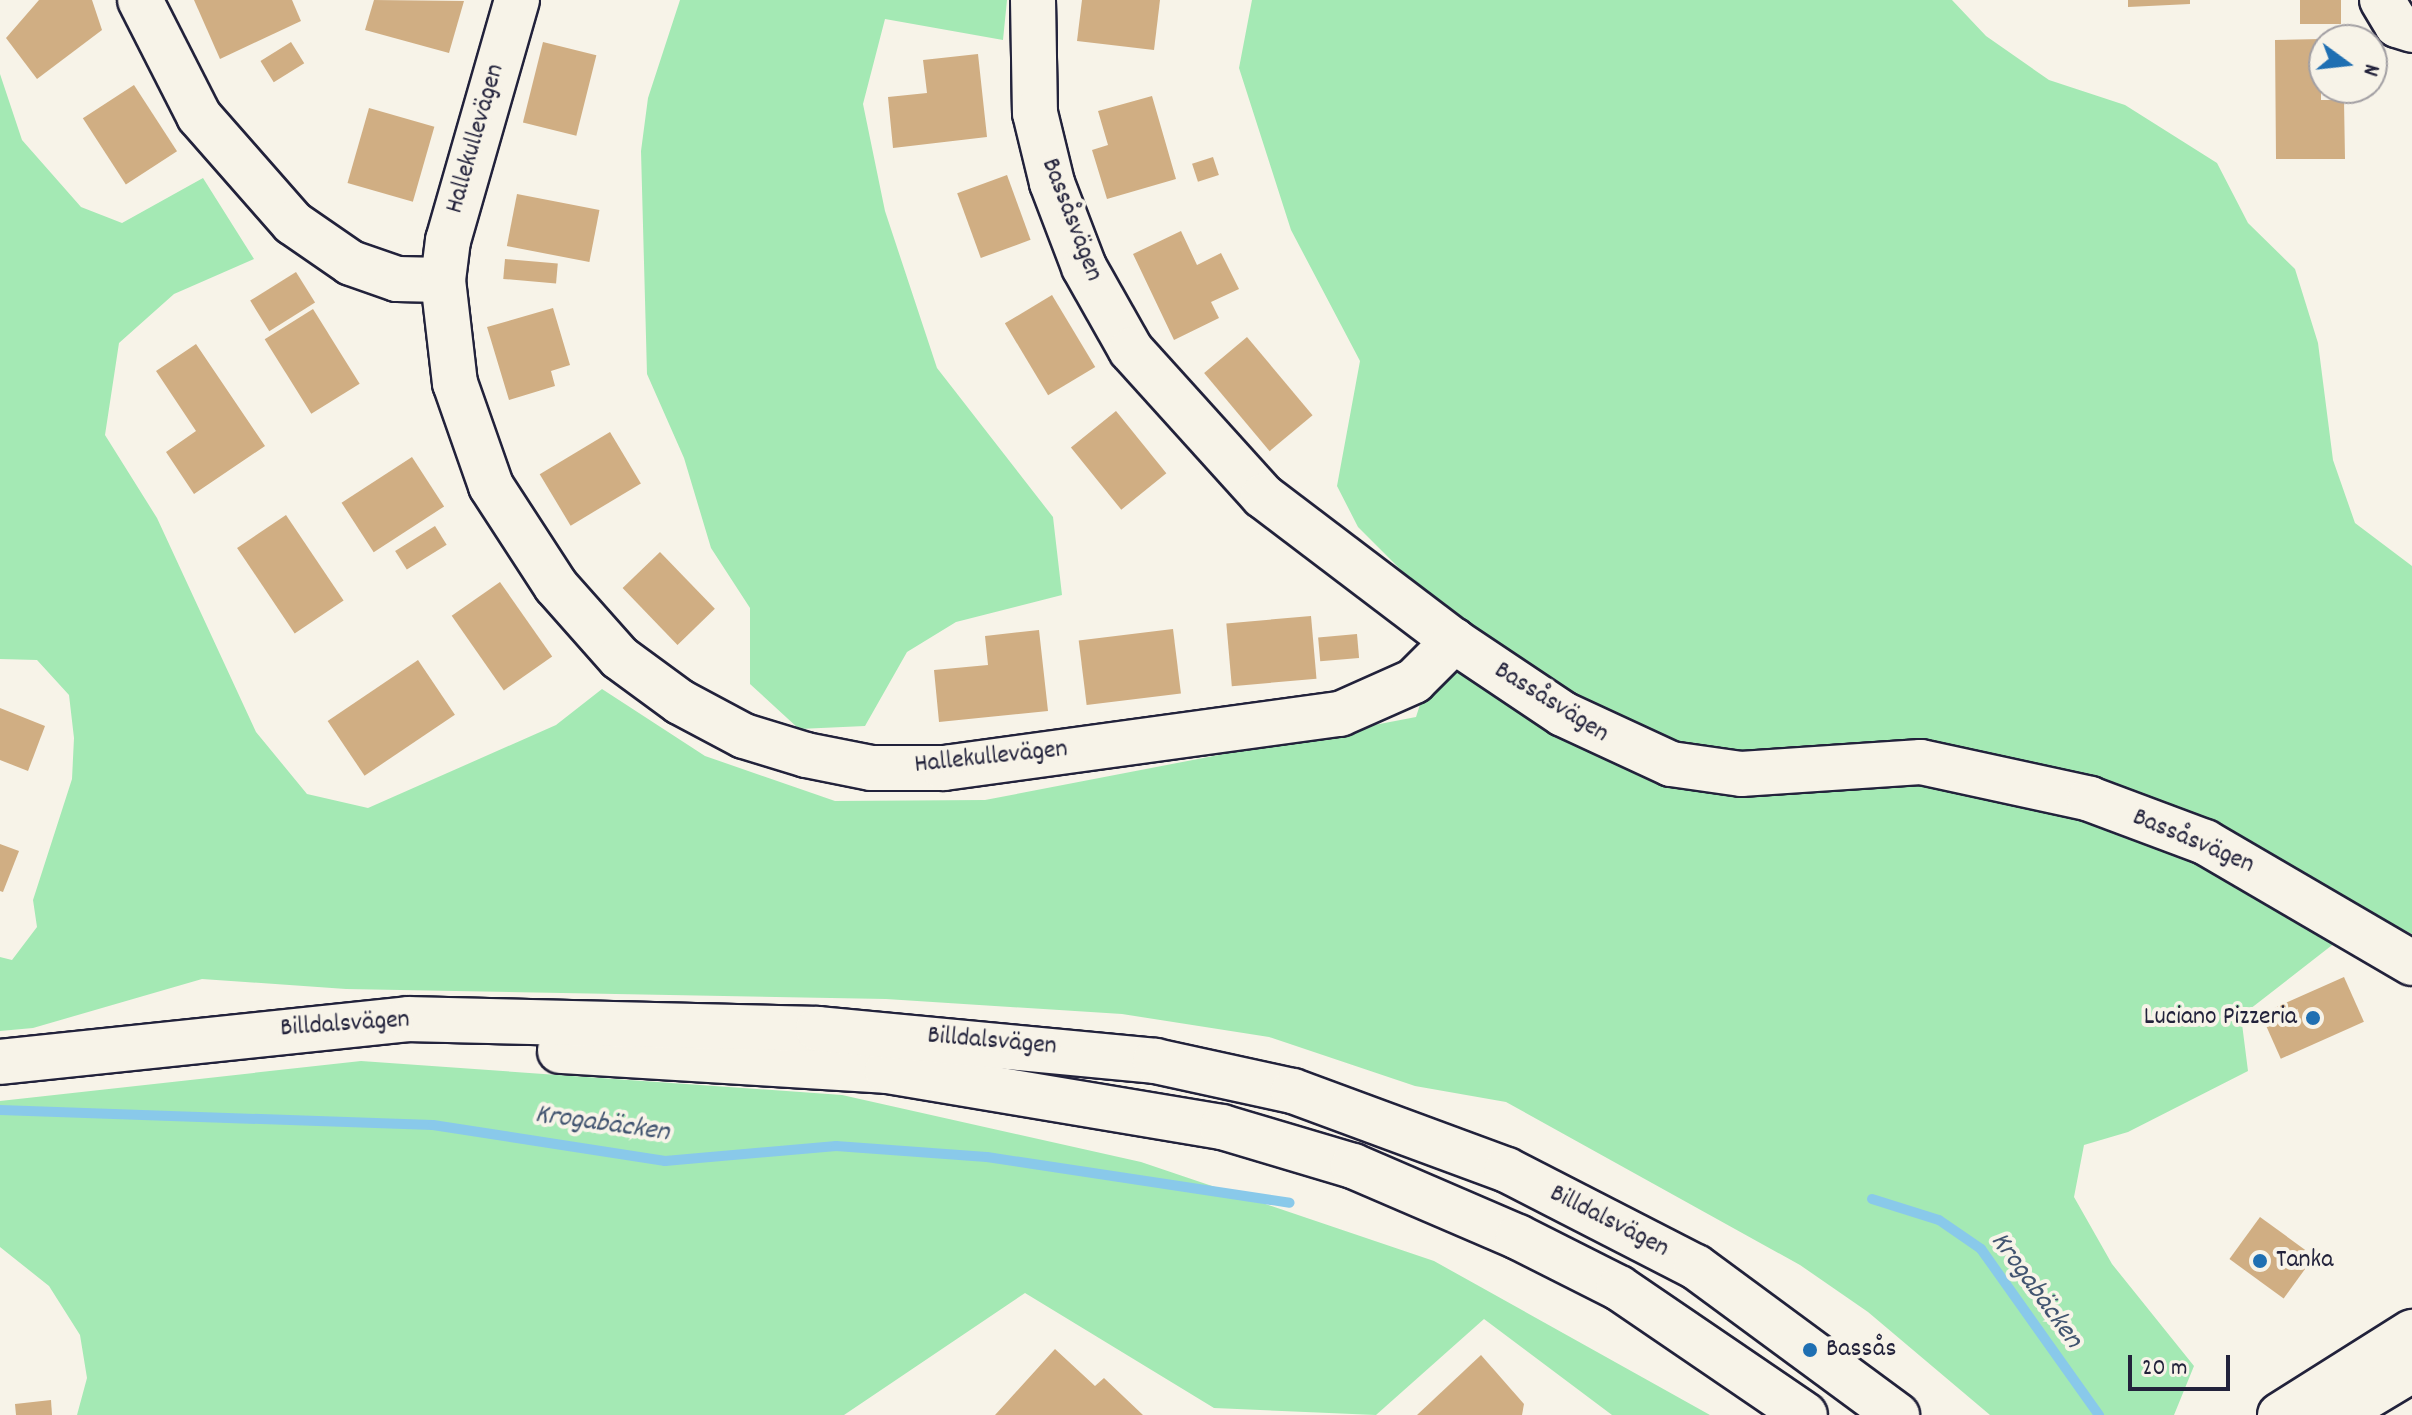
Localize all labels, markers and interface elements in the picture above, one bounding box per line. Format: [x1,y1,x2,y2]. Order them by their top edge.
north arrow [2308,24,2388,104]
street label: Hallekullevägen [440,61,512,217]
text: N [2353,61,2386,79]
street label: Bassåsvägen [1033,154,1109,286]
street label: Bassåsvägen [1488,656,1614,750]
street label: Hallekullevägen [913,734,1069,782]
street label: Bassåsvägen [2128,802,2258,882]
place label: Luciano Pizzeria [2144,1002,2297,1034]
street label: Billdalsvägen [279,1005,411,1045]
marker: Luciano Pizzeria [2304,1009,2322,1027]
street label: Billdalsvägen [926,1021,1058,1063]
water label: Krogabäcken [533,1099,671,1151]
street label: Billdalsvägen [1544,1179,1674,1265]
water label: Krogabäcken [1982,1226,2088,1356]
place label: Tanka [2276,1245,2333,1277]
marker: Tanka [2251,1252,2269,1270]
place label: Bassås [1826,1334,1896,1366]
scale bar [2132,1339,2234,1389]
marker: Bassås [1801,1341,1819,1359]
text: 20 m [2142,1352,2188,1386]

